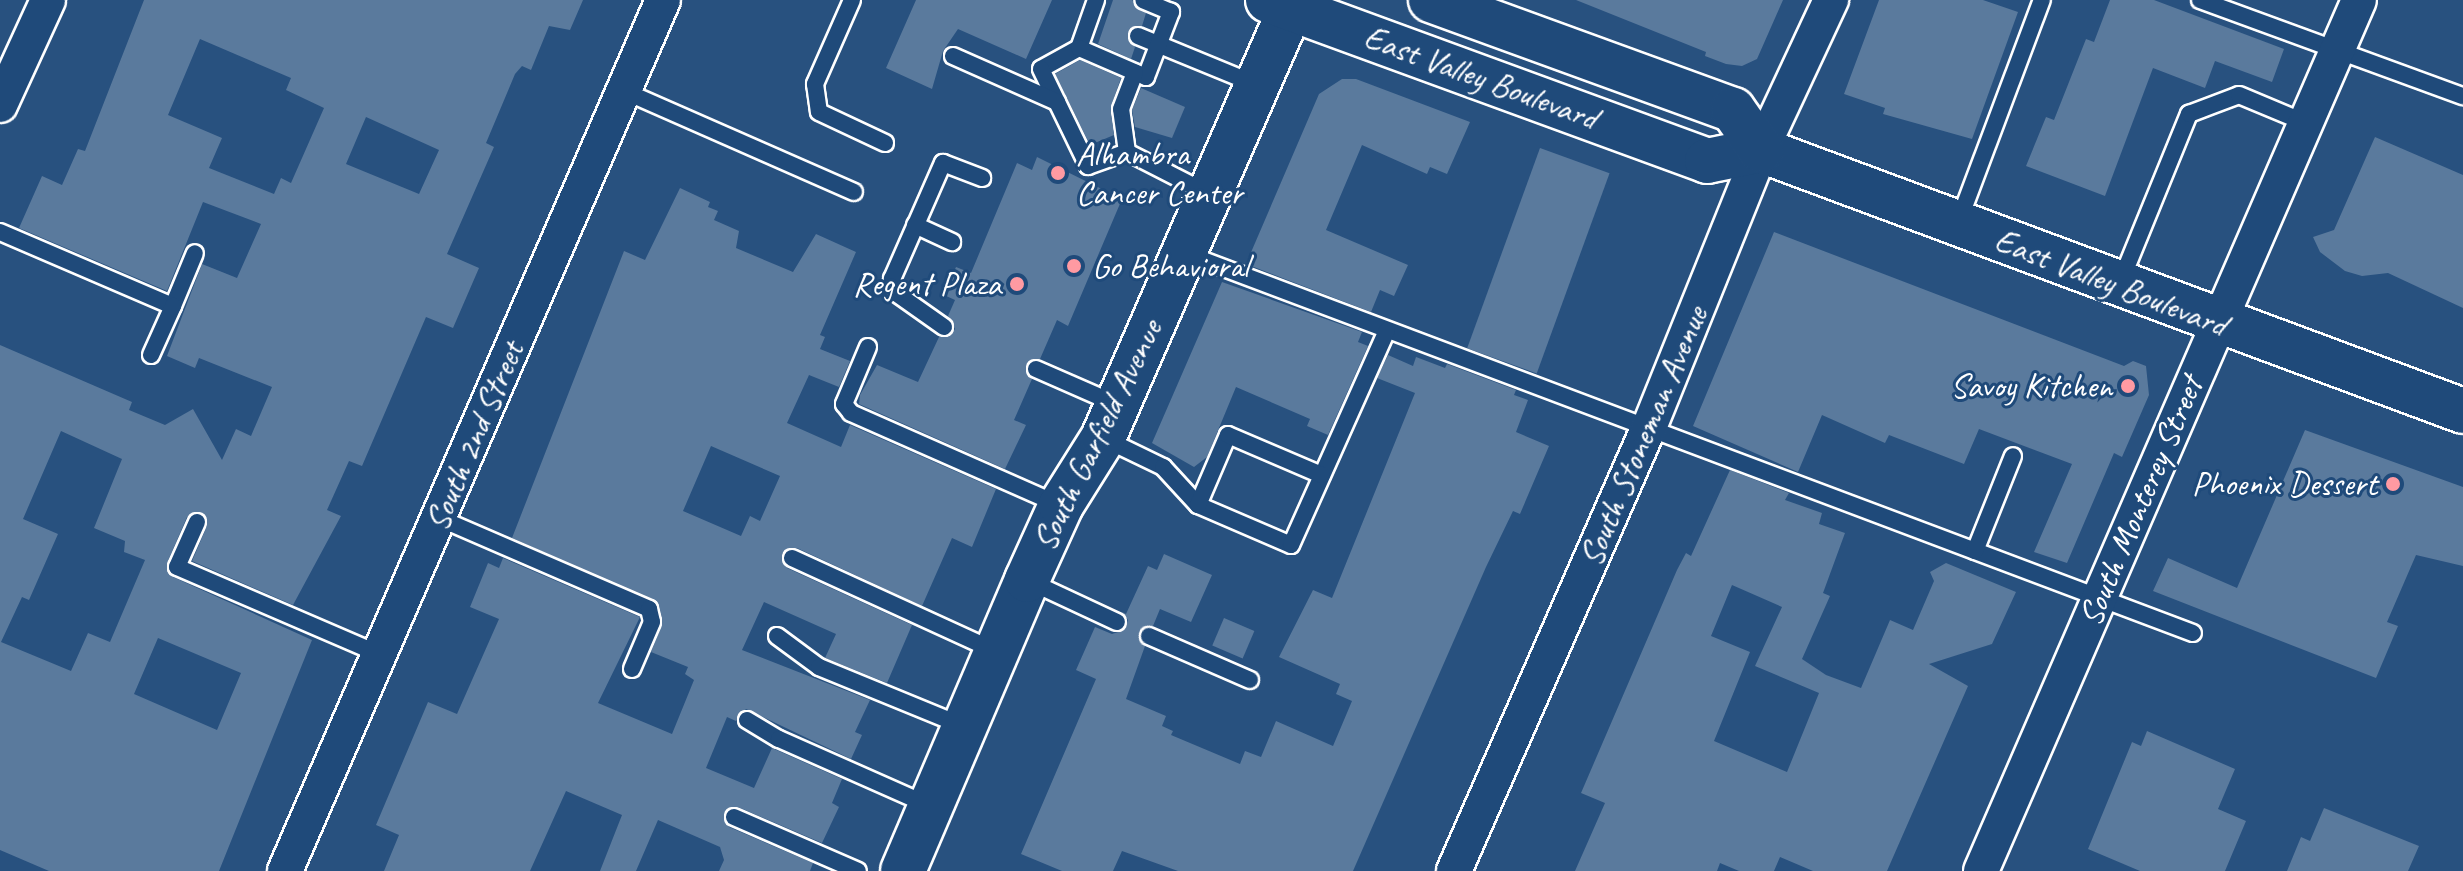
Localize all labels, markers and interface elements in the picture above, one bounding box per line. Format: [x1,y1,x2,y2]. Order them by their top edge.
street label: East Valley Boulevard [1358,16,1604,138]
place label: Alhambra Cancer Center [1076,133,1243,212]
marker: Alhambra Cancer Center [1047,162,1069,184]
street label: East Valley Boulevard [1988,219,2234,345]
place label: Go Behavioral [1092,246,1248,286]
marker: Go Behavioral [1063,255,1085,277]
place label: Regent Plaza [853,264,1001,304]
marker: Regent Plaza [1008,275,1026,293]
street label: South Stoneman Avenue [1570,300,1716,572]
street label: South Garfield Avenue [1024,313,1170,557]
street label: South 2nd Street [416,335,532,537]
place label: Savoy Kitchen [1950,366,2112,406]
street label: South Monterey Street [2069,370,2211,632]
marker: Savoy Kitchen [2119,377,2137,395]
place label: Phoenix Dessert [2192,464,2377,504]
marker: Phoenix Dessert [2384,475,2402,493]

